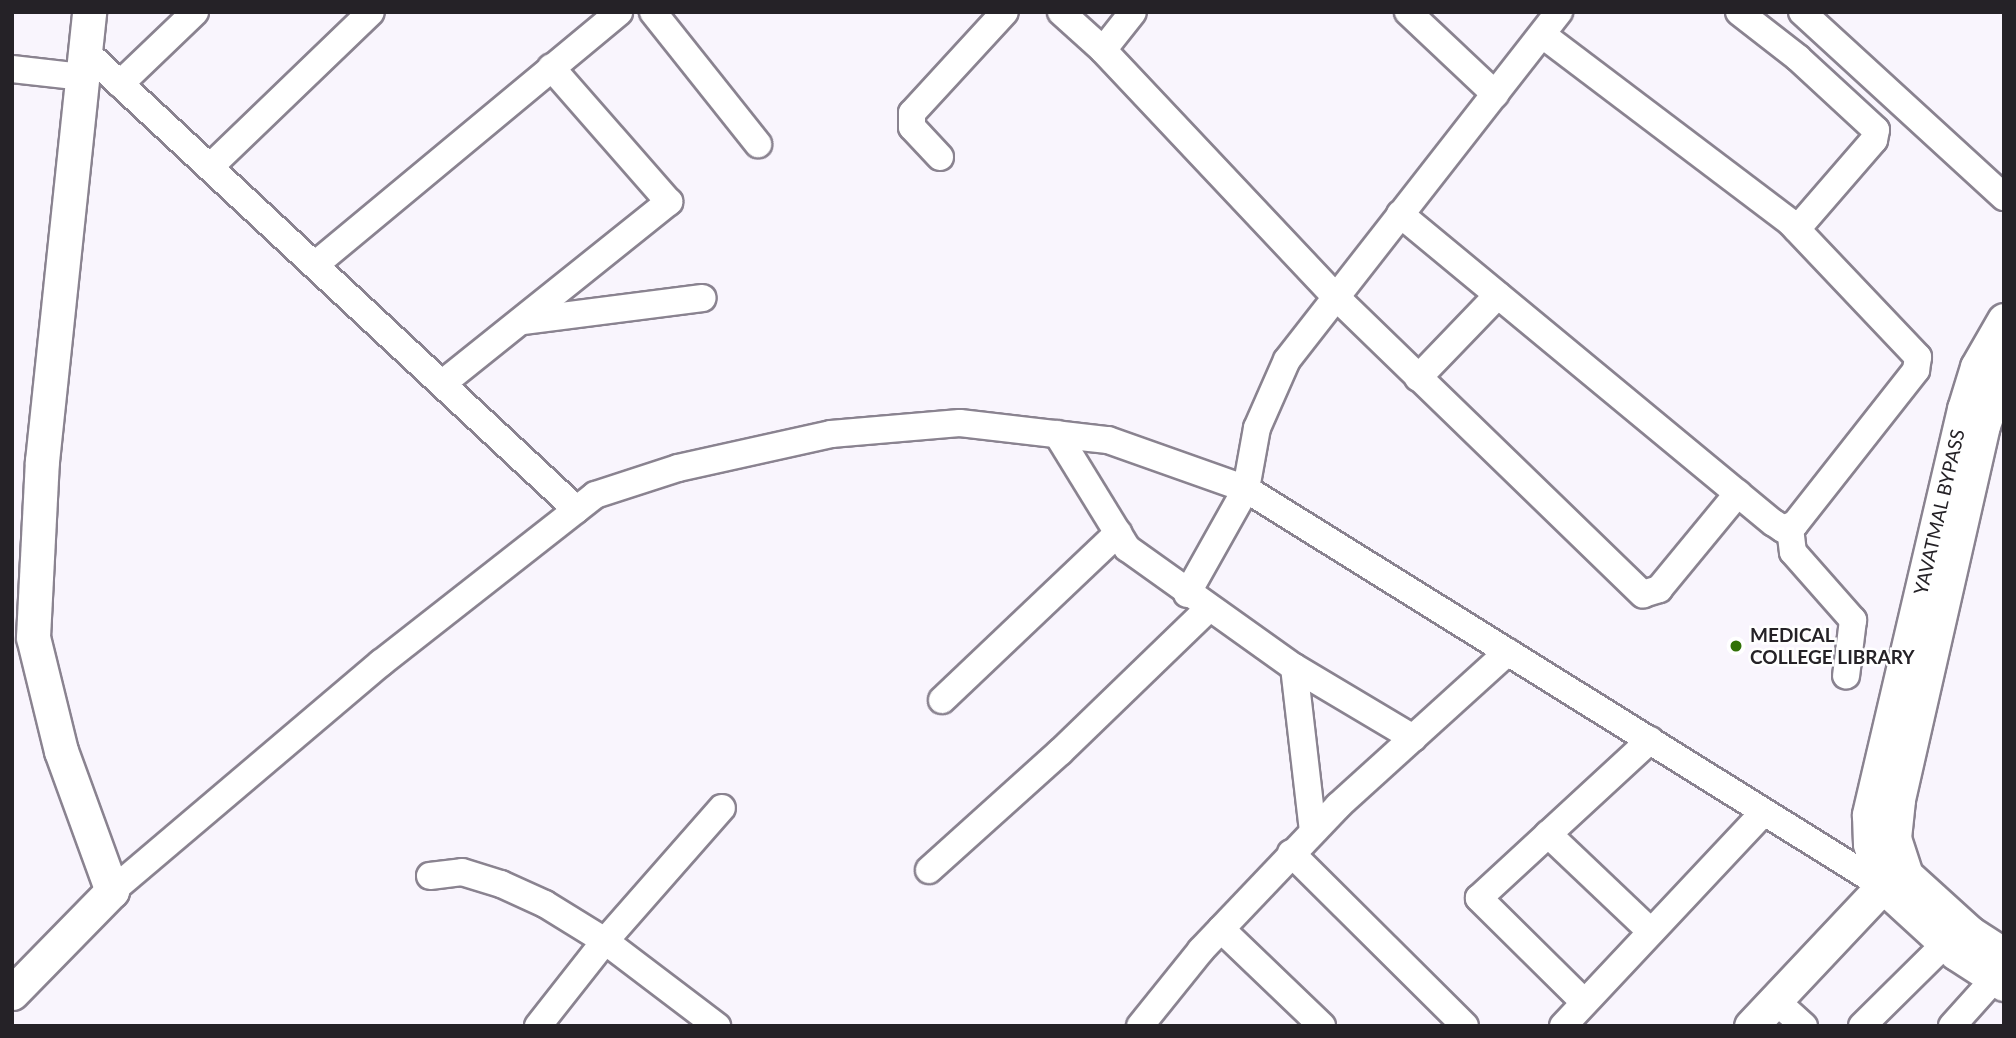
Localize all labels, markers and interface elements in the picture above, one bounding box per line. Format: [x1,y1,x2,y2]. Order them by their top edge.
street label: YAVATMAL BYPASS [1909,427,1969,597]
place label: MEDICAL COLLEGE LIBRARY [1750,624,1915,668]
marker: MEDICAL COLLEGE LIBRARY [1728,638,1744,654]

